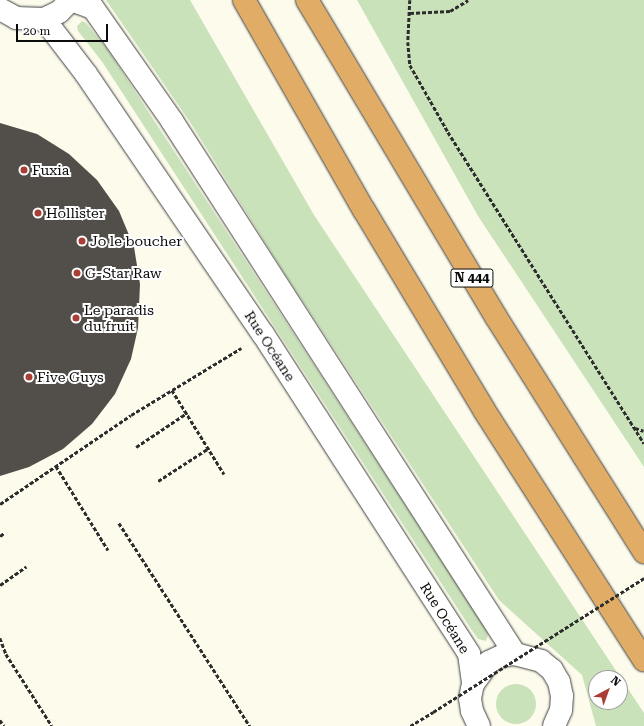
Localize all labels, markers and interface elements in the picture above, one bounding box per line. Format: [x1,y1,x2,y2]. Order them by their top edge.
scale bar [18,16,110,42]
text: 20 m [23,24,50,38]
place label: Fuxia [32,162,69,178]
marker: Fuxia [19,165,29,175]
place label: Hollister [46,205,104,221]
marker: Hollister [33,208,43,218]
place label: Jo le boucher [90,233,182,249]
marker: Jo le boucher [77,236,87,246]
place label: G-Star Raw [85,265,162,281]
road number: N 444 [450,267,494,289]
marker: G-Star Raw [72,268,82,278]
place label: Le paradis du fruit [84,302,154,334]
street label: Rue Océane [241,308,299,384]
marker: Le paradis du fruit [71,313,81,323]
place label: Five Guys [37,369,104,385]
marker: Five Guys [24,372,34,382]
street label: Rue Océane [417,579,473,657]
north arrow [588,670,628,710]
text: N [608,674,623,689]

